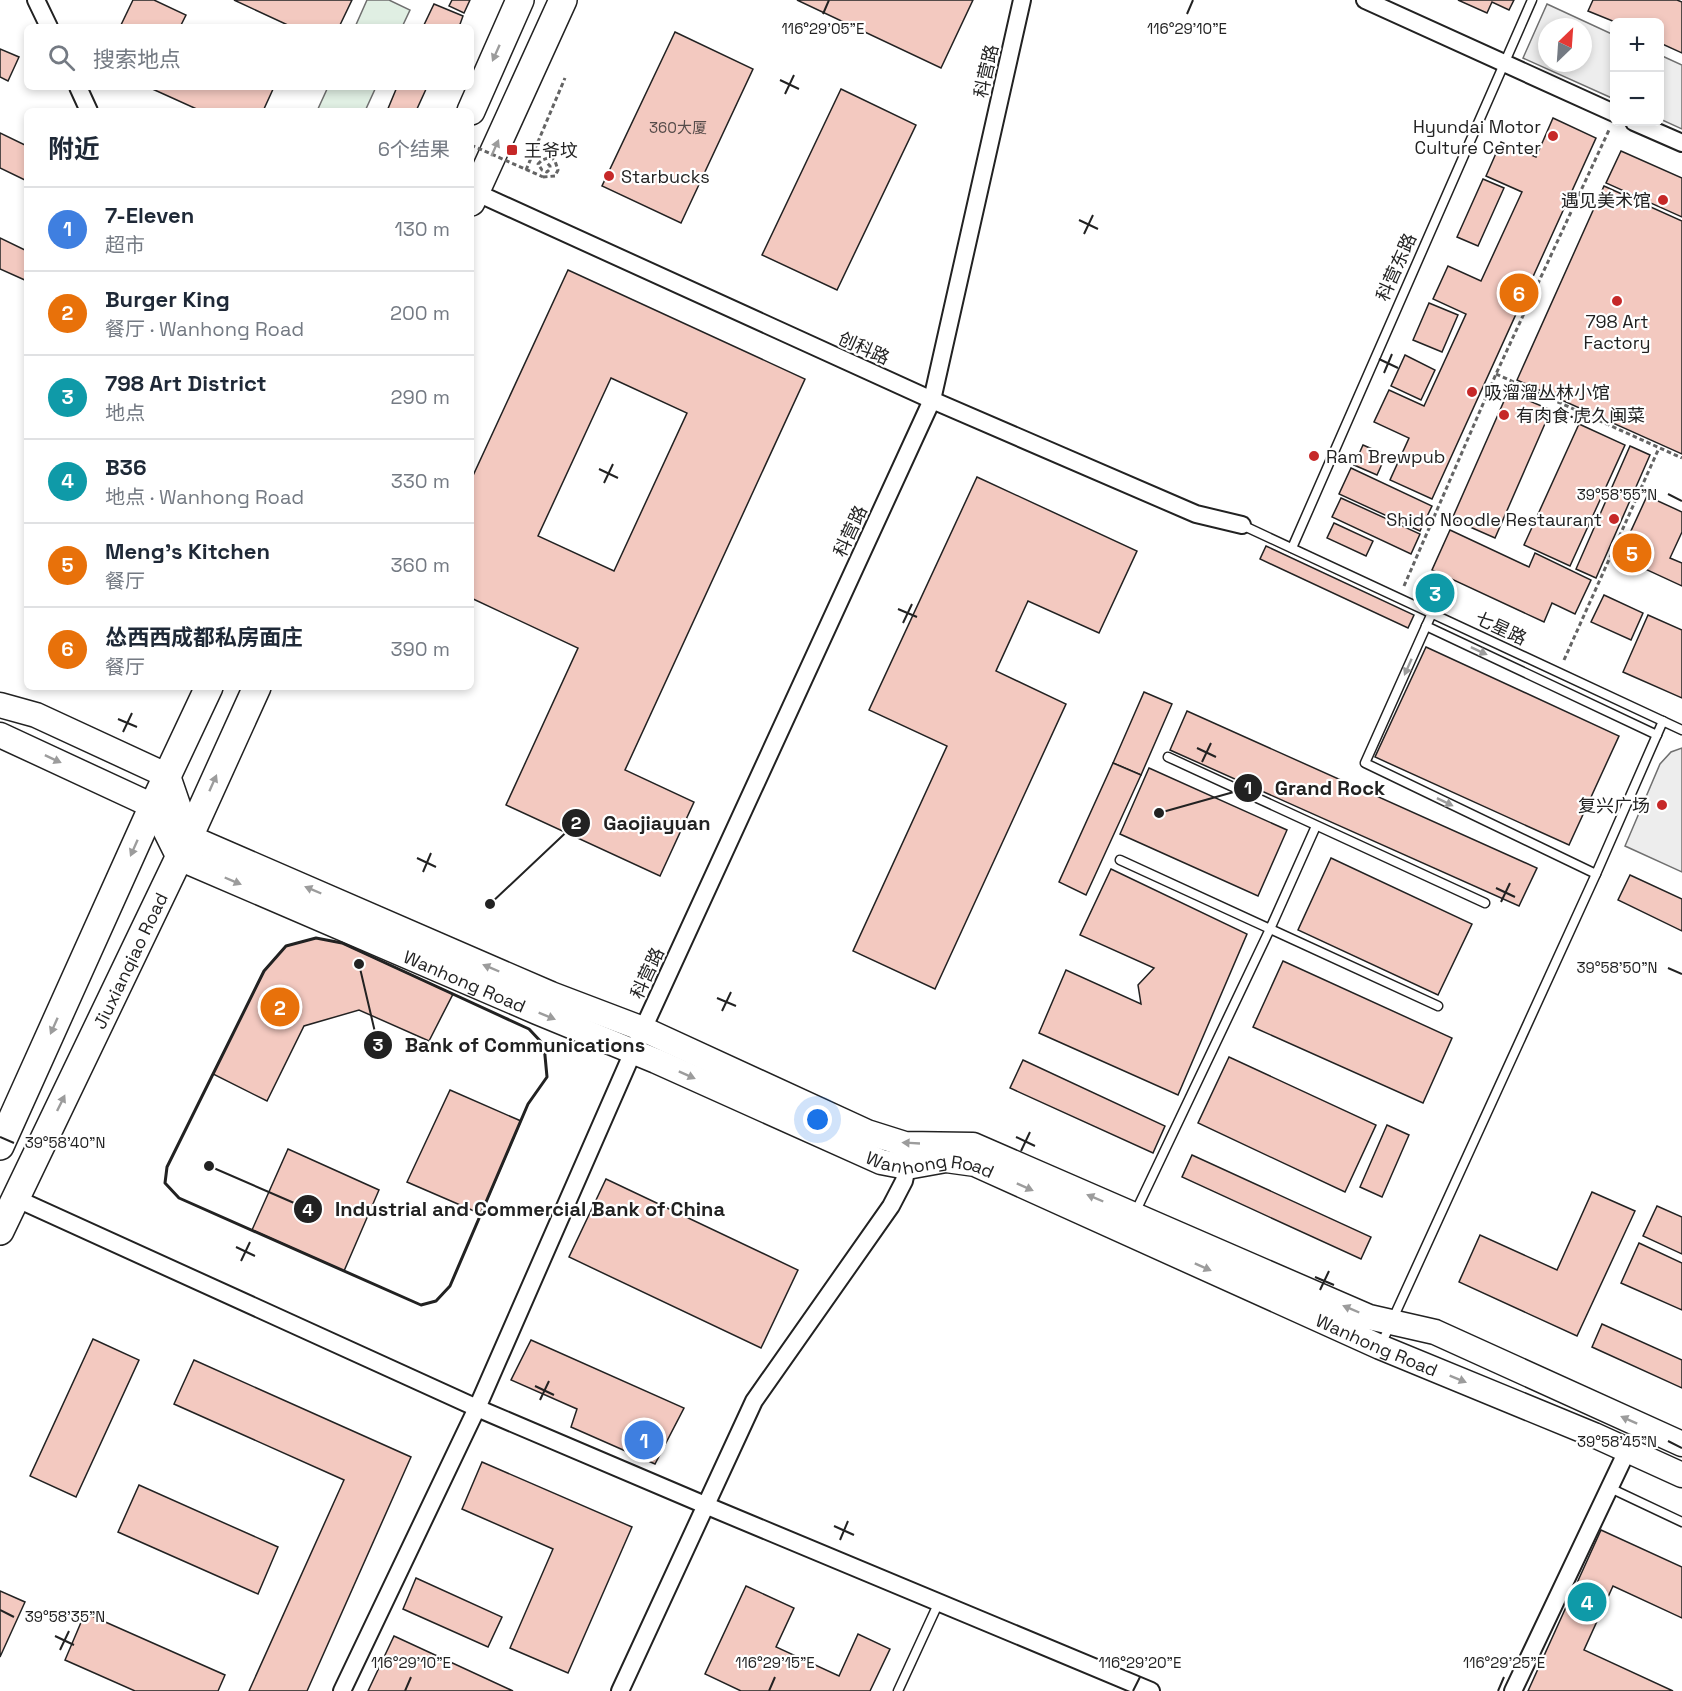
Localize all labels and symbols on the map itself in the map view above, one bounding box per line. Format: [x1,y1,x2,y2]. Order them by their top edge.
north arrow [1538,18,1592,72]
text: 116°29'05"E [782,19,864,38]
text: 116°29'10"E [1147,19,1227,38]
street label: 科营路 [969,42,1003,100]
one-way arrow [492,45,501,62]
place label: Hyundai Motor Culture Center [1413,115,1541,159]
house number: 360大厦 [649,118,707,137]
marker: Hyundai Motor Culture Center [1546,129,1560,143]
one-way arrow [490,139,500,157]
place label: 王爷坟 [524,139,578,162]
marker: 王爷坟 [505,143,519,157]
place label: Starbucks [621,165,710,188]
marker: Starbucks [602,169,616,183]
place label: 遇见美术馆 [1561,189,1651,212]
marker: 遇见美术馆 [1656,193,1670,207]
street label: 科营东路 [1371,229,1421,305]
pin: 6 [1500,270,1538,316]
marker: 798 Art Factory [1610,294,1624,308]
place label: 798 Art Factory [1584,310,1651,354]
street label: 创科路 [835,327,893,369]
place label: 吸溜溜丛林小馆 [1484,381,1610,404]
marker: 吸溜溜丛林小馆 [1465,385,1479,399]
place label: 有肉食·虎久闽菜 [1516,404,1645,427]
marker: 有肉食·虎久闽菜 [1497,408,1511,422]
place label: Ram Brewpub [1326,445,1445,468]
marker: Ram Brewpub [1307,449,1321,463]
text: 39°58'55"N [1577,485,1657,504]
street label: 科营路 [828,502,872,560]
place label: Shido Noodle Restaurant [1386,508,1602,531]
marker: Shido Noodle Restaurant [1607,512,1621,526]
pin: 5 [1612,530,1652,576]
pin: 3 [1416,570,1454,616]
street label: 七星路 [1472,606,1530,650]
one-way arrow [1471,647,1488,656]
one-way arrow [1403,658,1413,676]
one-way arrow [45,754,62,763]
callout: Grand Rock [1233,769,1397,807]
one-way arrow [209,775,218,792]
text: Grand Rock [1275,775,1385,801]
text: 1 [1244,776,1252,799]
place label: 复兴广场 [1578,794,1650,817]
one-way arrow [1437,797,1454,806]
marker: 复兴广场 [1655,798,1669,812]
callout: Gaojiayuan [561,804,722,842]
text: Gaojiayuan [603,810,711,836]
text: 2 [571,811,582,834]
one-way arrow [129,839,139,857]
one-way arrow [224,876,242,886]
one-way arrow [303,885,321,895]
street label: Jiuxianqiao Road [87,888,172,1033]
street label: 科营路 [625,944,669,1002]
street label: Wanhong Road [400,945,529,1017]
text: 39°58'50"N [1577,958,1658,977]
one-way arrow [482,963,500,973]
pin: 2 [260,984,300,1030]
one-way arrow [538,1012,556,1021]
one-way arrow [50,1017,59,1034]
callout: Bank of Communications [363,1026,657,1064]
text: Bank of Communications [405,1032,645,1058]
text: 3 [373,1033,384,1056]
one-way arrow [678,1070,696,1080]
one-way arrow [56,1094,66,1111]
your location [803,1105,832,1134]
text: 39°58'40"N [25,1133,105,1152]
one-way arrow [902,1138,921,1147]
street label: Wanhong Road [862,1145,998,1183]
one-way arrow [1016,1182,1033,1191]
callout: Industrial and Commercial Bank of China [293,1190,737,1228]
one-way arrow [1086,1193,1104,1202]
text: Industrial and Commercial Bank of China [335,1196,725,1222]
text: 4 [302,1198,314,1221]
one-way arrow [1194,1262,1212,1272]
one-way arrow [1342,1304,1360,1313]
street label: Wanhong Road [1312,1308,1441,1381]
one-way arrow [1449,1375,1467,1384]
one-way arrow [1620,1415,1637,1424]
pin: 1 [624,1418,664,1462]
text: 39°58'45"N [1577,1432,1657,1451]
pin: 4 [1568,1580,1606,1624]
text: 39°58'35"N [25,1607,105,1626]
text: 116°29'10"E [371,1653,451,1672]
text: 116°29'15"E [735,1653,815,1672]
text: 116°29'20"E [1099,1653,1181,1672]
text: 116°29'25"E [1463,1653,1545,1672]

